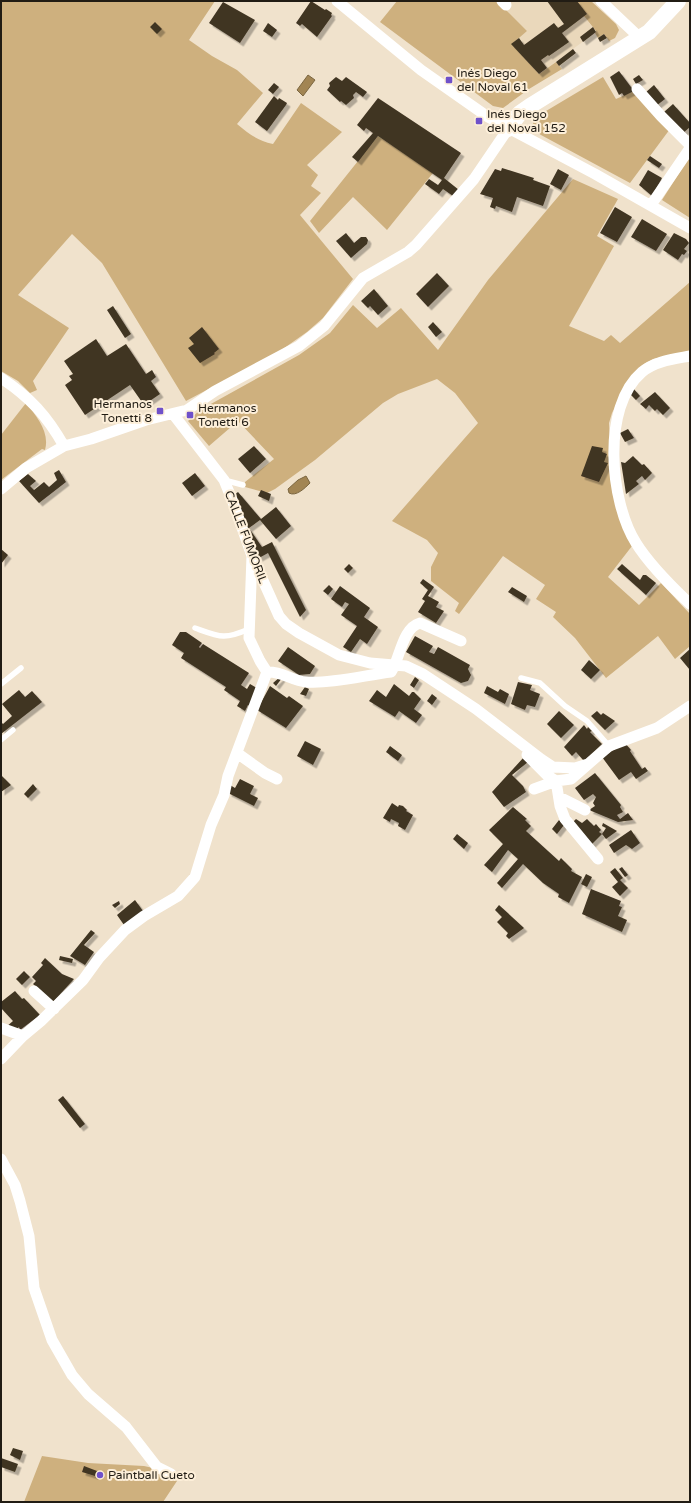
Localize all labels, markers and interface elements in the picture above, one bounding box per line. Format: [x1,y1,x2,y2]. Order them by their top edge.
place label: Inés Diego del Noval 61 [457,66,528,94]
marker: Inés Diego del Noval 61 [444,75,454,85]
place label: Inés Diego del Noval 152 [487,107,566,135]
marker: Inés Diego del Noval 152 [474,116,484,126]
place label: Hermanos Tonetti 8 [94,397,152,425]
place label: Hermanos Tonetti 6 [198,401,257,429]
marker: Hermanos Tonetti 8 [155,406,165,416]
marker: Hermanos Tonetti 6 [185,410,195,420]
street label: CALLE FUMORIL [222,489,270,586]
place label: Paintball Cueto [108,1468,195,1482]
marker: Paintball Cueto [95,1470,105,1480]

